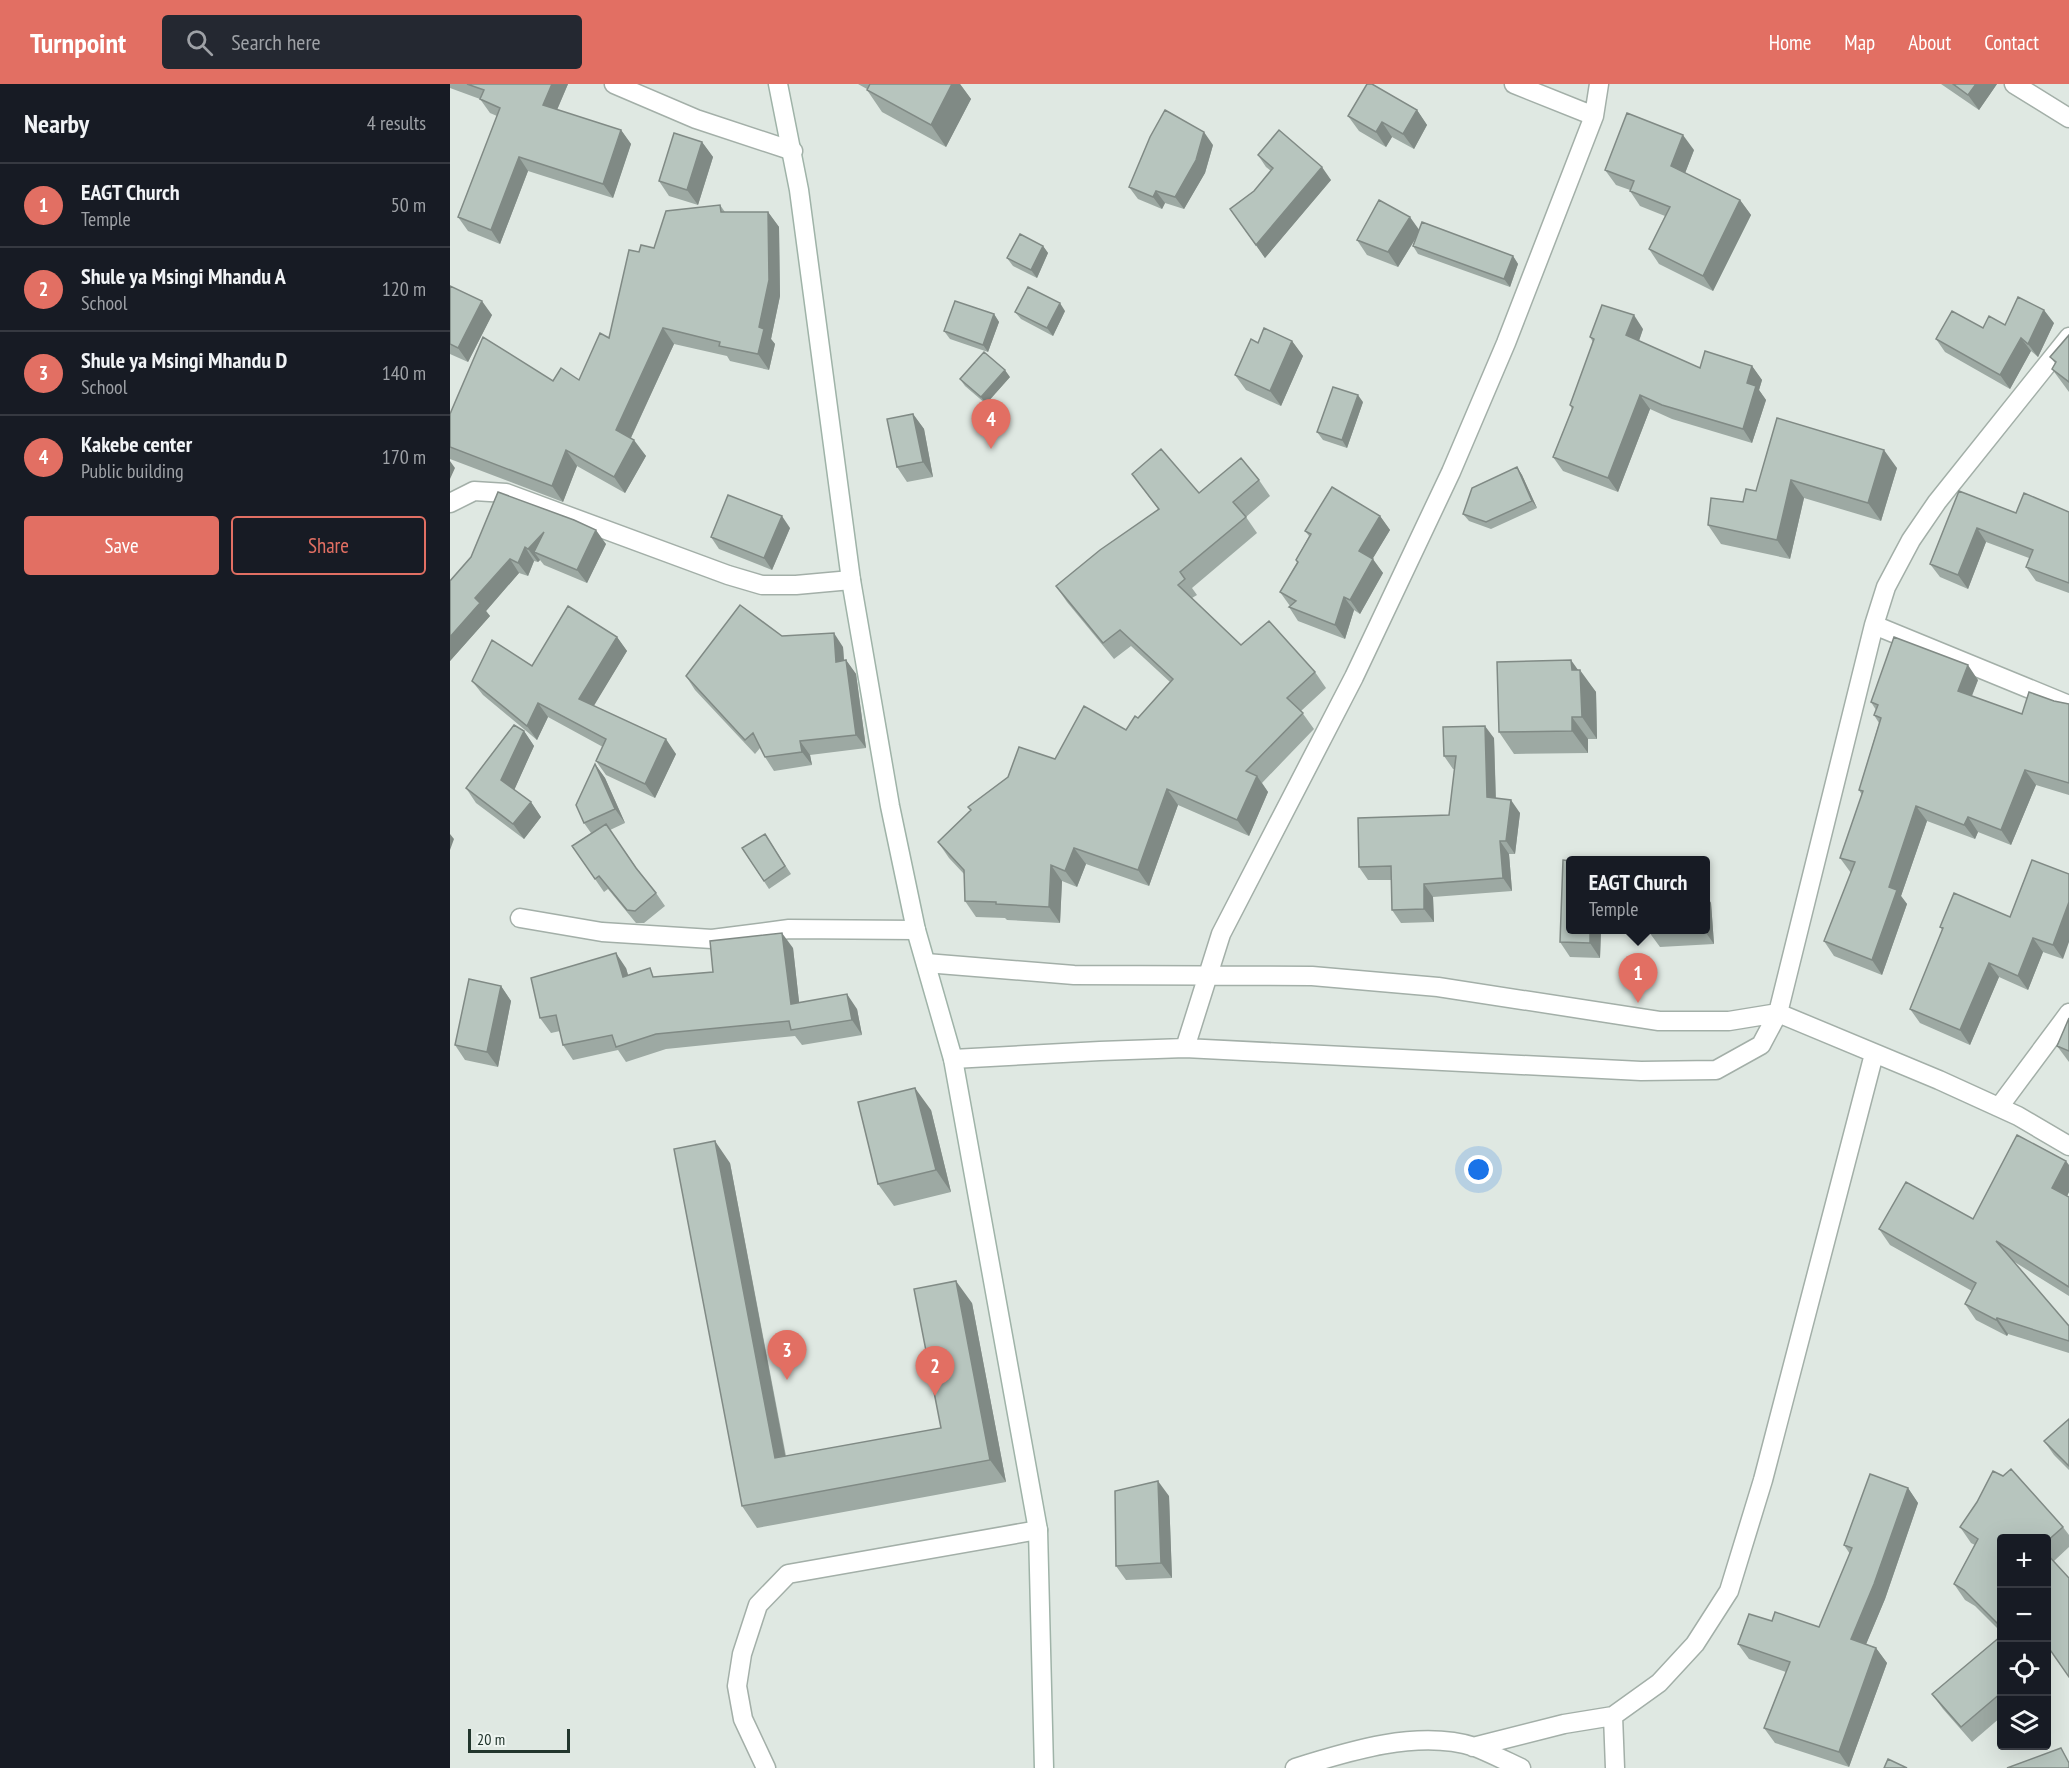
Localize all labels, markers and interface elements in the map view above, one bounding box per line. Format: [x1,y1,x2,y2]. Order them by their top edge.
search box [162,15,582,69]
text: Turnpoint [30,24,126,61]
icon: search [183,26,216,59]
text: Search here [231,28,321,56]
text: Home [1769,29,1811,56]
text: Map [1844,29,1875,56]
text: About [1908,29,1951,56]
text: Contact [1984,29,2039,56]
text: Nearby [24,107,89,140]
text: 4 results [367,110,426,136]
text: EAGT Church [81,178,180,206]
text: 1 [39,192,48,218]
text: 50 m [391,192,426,218]
text: Temple [81,206,131,232]
text: Shule ya Msingi Mhandu A [81,262,286,290]
text: 2 [39,276,48,302]
text: 120 m [382,276,426,302]
text: School [81,290,127,316]
text: Shule ya Msingi Mhandu D [81,346,287,374]
text: 3 [39,360,48,386]
text: 140 m [382,360,426,386]
text: School [81,374,127,400]
pin: 4 [972,400,1010,449]
text: Kakebe center [81,430,192,458]
text: 4 [39,444,48,470]
text: 170 m [382,444,426,470]
text: Public building [81,458,184,484]
button: Save [24,516,219,575]
button: Share [231,516,426,575]
popup [1566,856,1710,934]
text: EAGT Church [1589,868,1687,896]
text: Temple [1589,896,1638,922]
pin: 1 [1618,954,1658,1003]
your location [1464,1155,1493,1184]
pin: 3 [768,1330,806,1380]
pin: 2 [916,1346,954,1396]
map controls [1997,1534,2051,1750]
button: + [1997,1534,2051,1588]
button: − [1997,1588,2051,1642]
button: locate [1997,1642,2051,1696]
button: layers [1997,1696,2051,1750]
scale bar [468,1726,570,1754]
text: 20 m [477,1729,505,1749]

